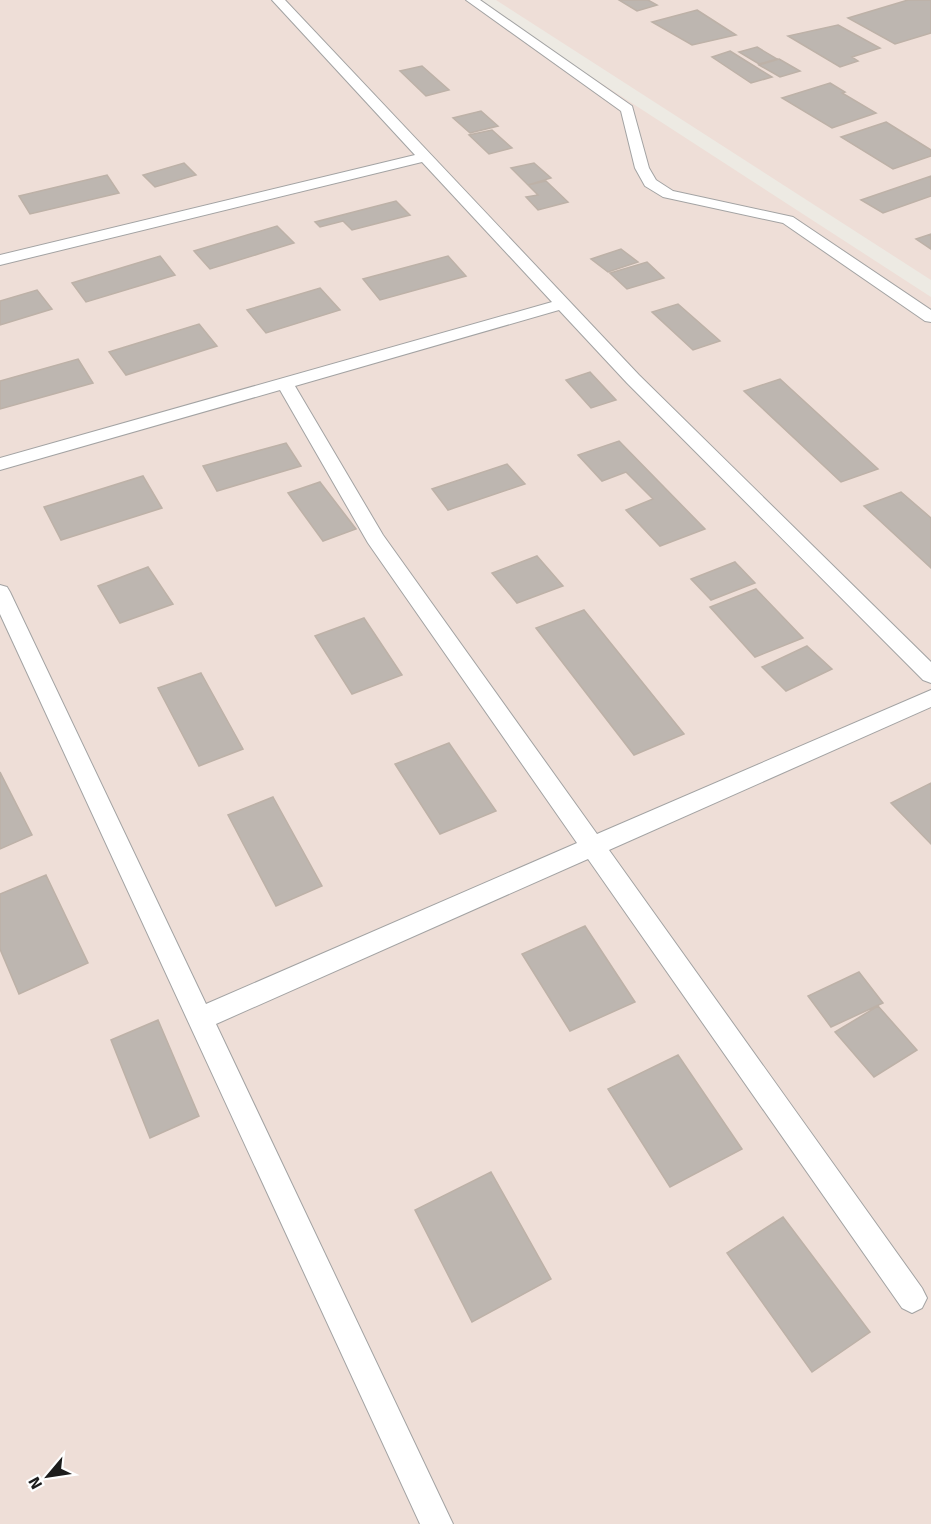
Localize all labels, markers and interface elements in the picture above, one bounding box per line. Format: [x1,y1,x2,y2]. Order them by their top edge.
north arrow [18,1446,78,1506]
text: N [24,1473,47,1493]

